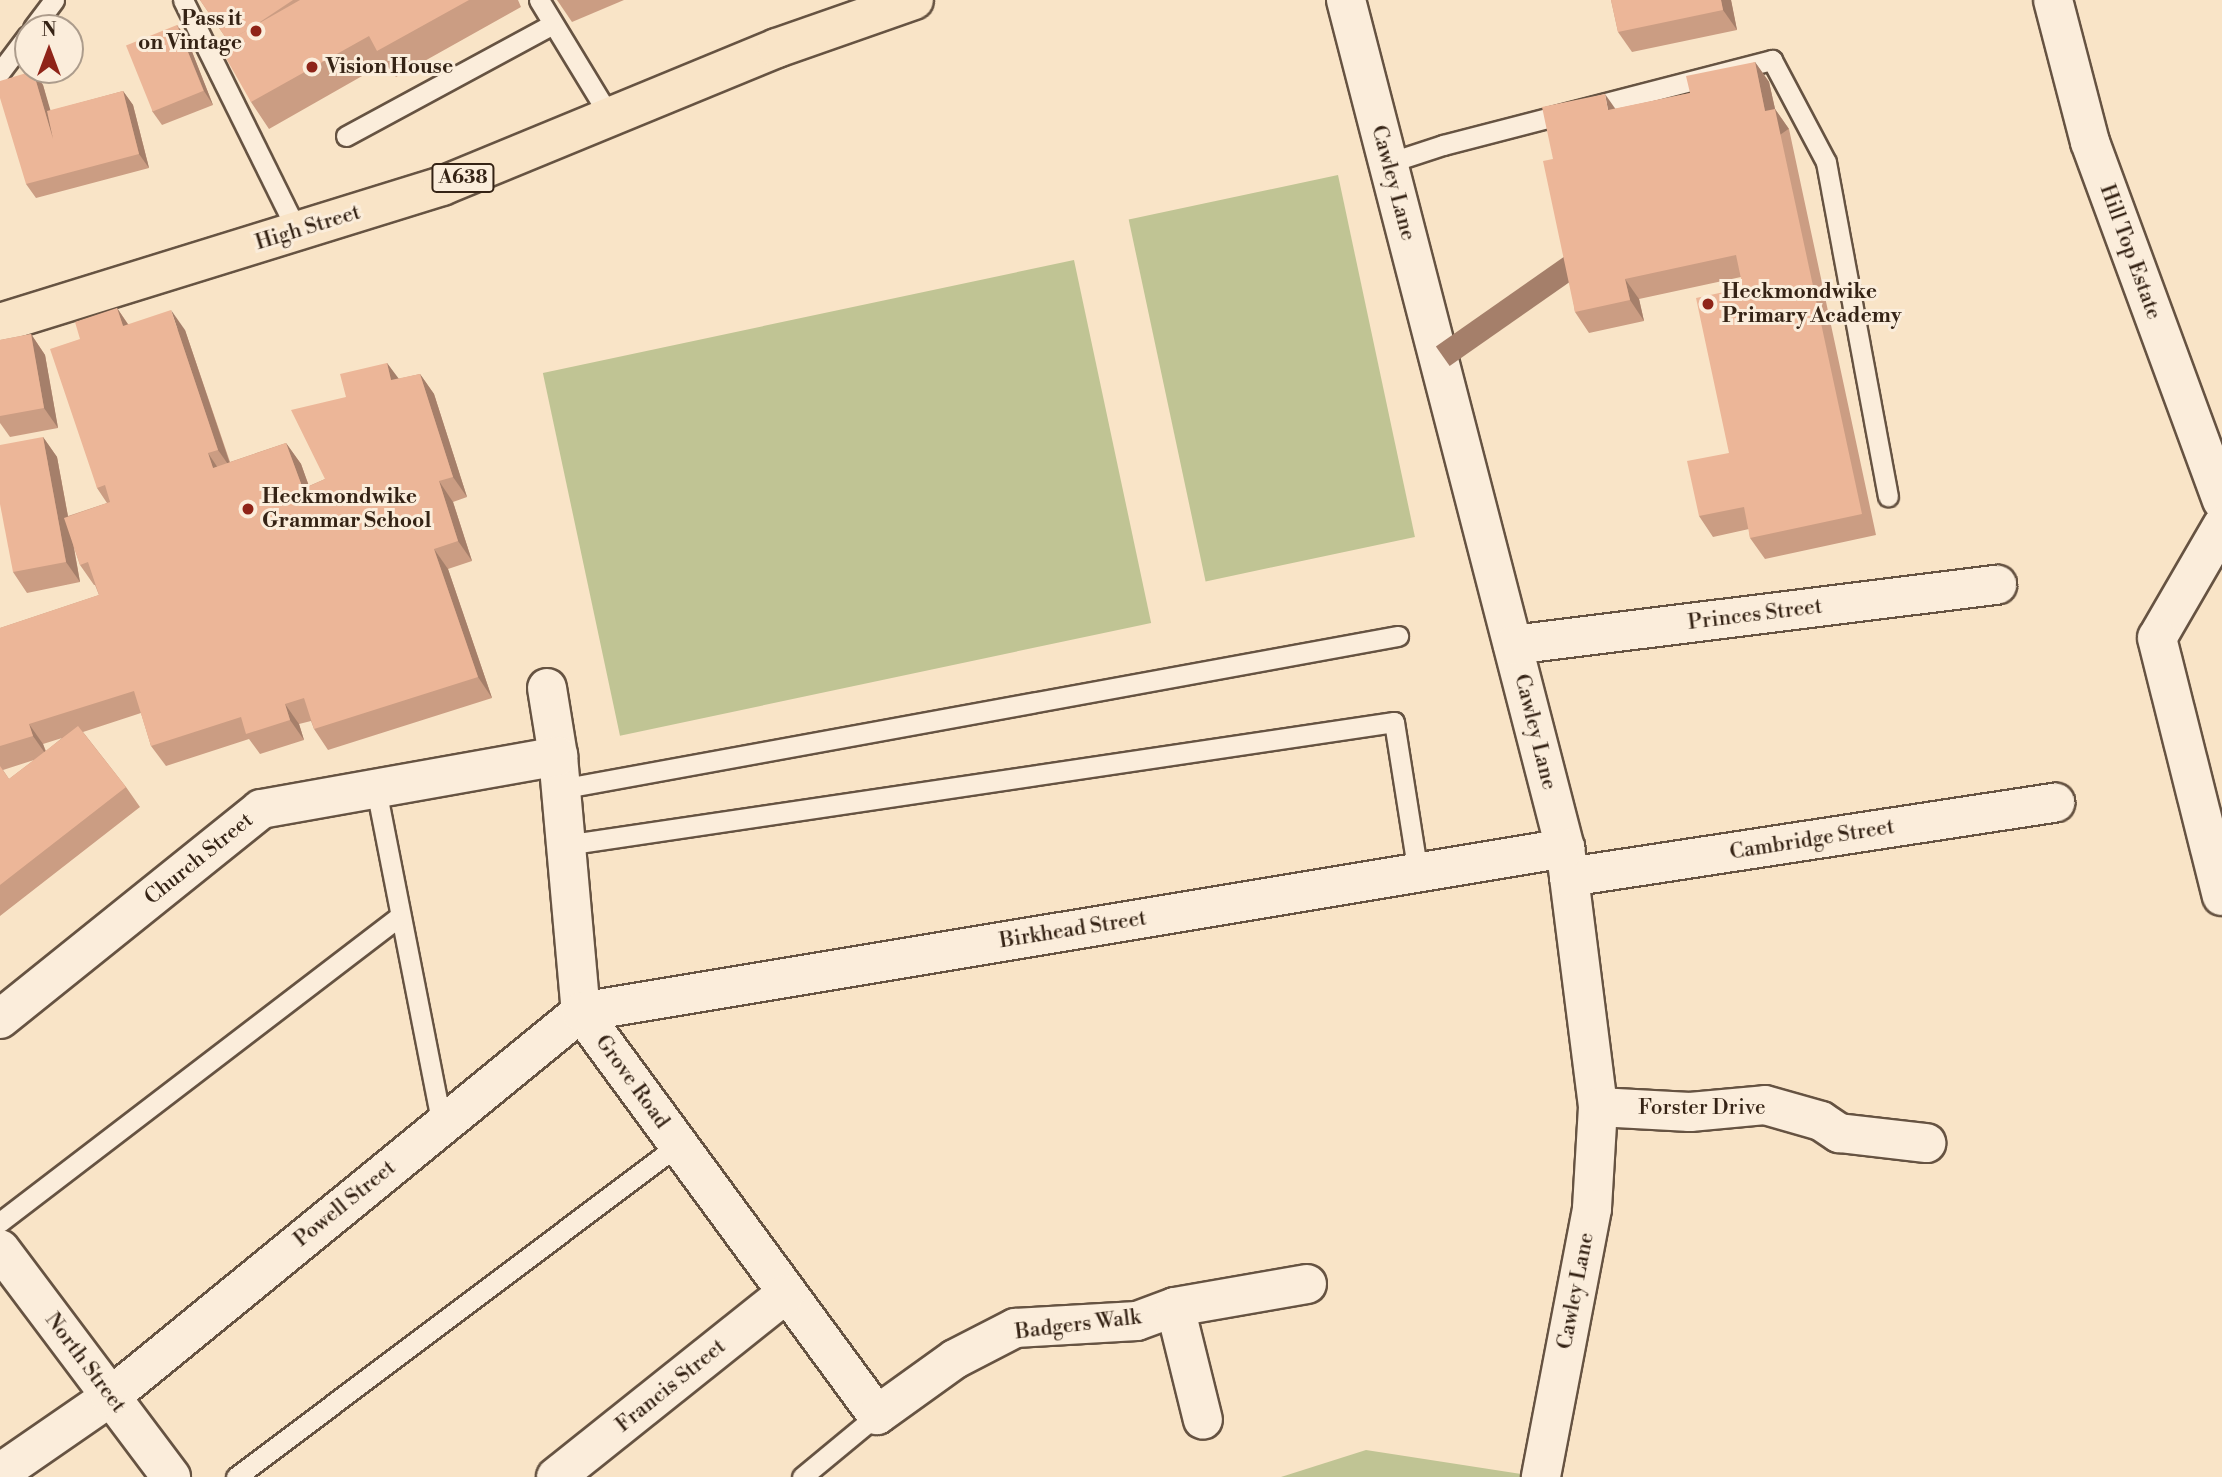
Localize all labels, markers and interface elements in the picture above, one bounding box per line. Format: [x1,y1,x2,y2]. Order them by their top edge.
place label: Pass it on Vintage [138,6,242,56]
north arrow [14,14,84,84]
text: N [41,18,57,42]
marker: Pass it on Vintage [248,23,264,39]
place label: Vision House [326,54,453,80]
marker: Vision House [304,59,320,75]
street label: Cawley Lane [1366,123,1420,243]
road number: A638 [430,162,496,194]
street label: Hill Top Estate [2094,181,2166,323]
street label: High Street [252,200,364,256]
place label: Heckmondwike Primary Academy [1722,279,1901,329]
marker: Heckmondwike Primary Academy [1700,296,1716,312]
place label: Heckmondwike Grammar School [262,484,431,534]
marker: Heckmondwike Grammar School [240,501,256,517]
street label: Princes Street [1686,594,1824,636]
street label: Cawley Lane [1508,672,1562,792]
street label: Church Street [140,808,258,910]
street label: Cambridge Street [1728,815,1896,865]
street label: Birkhead Street [998,906,1148,954]
street label: Grove Road [590,1030,674,1134]
street label: Forster Drive [1638,1095,1766,1121]
street label: Powell Street [289,1155,401,1253]
street label: Cawley Lane [1552,1231,1600,1351]
street label: Badgers Walk [1014,1305,1142,1345]
street label: North Street [39,1308,131,1418]
street label: Francis Street [611,1334,731,1438]

